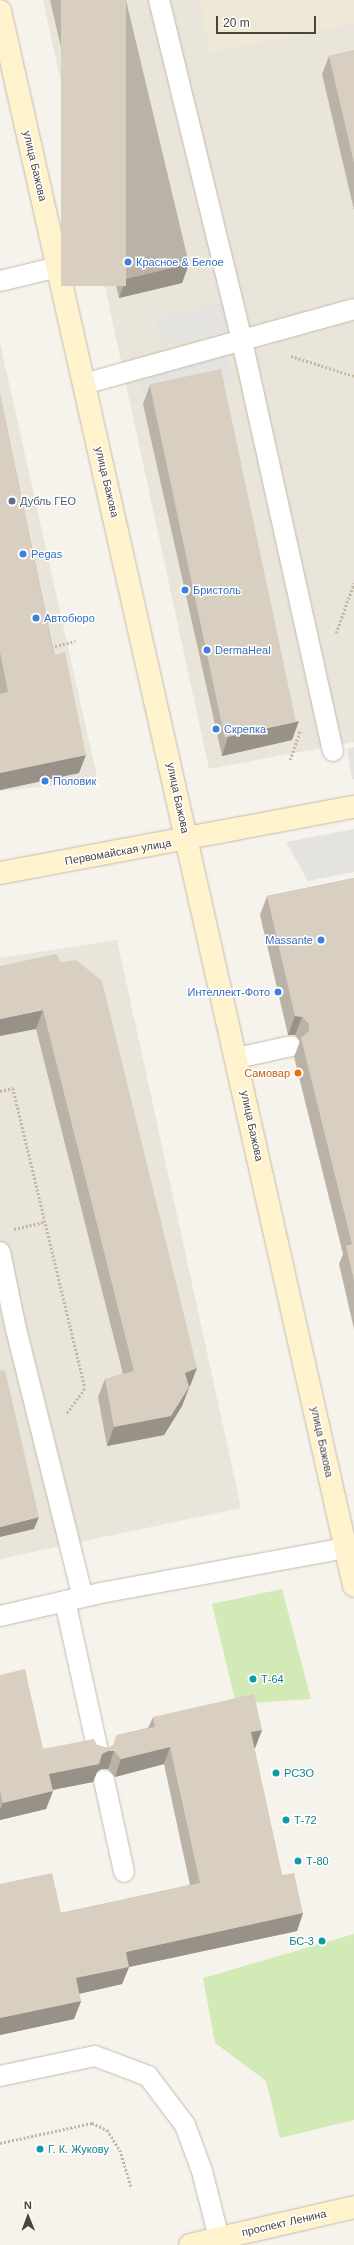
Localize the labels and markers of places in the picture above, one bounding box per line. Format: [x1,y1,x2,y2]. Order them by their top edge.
place label: Красное & Белое [136,255,224,269]
marker: Красное & Белое [123,257,133,267]
place label: Дубль ГЕО [20,494,76,508]
marker: Дубль ГЕО [7,496,17,506]
place label: Pegas [31,547,62,561]
marker: Pegas [18,549,28,559]
place label: Бристоль [193,583,241,597]
marker: Бристоль [180,585,190,595]
place label: Автобюро [44,611,95,625]
marker: Автобюро [31,613,41,623]
place label: DermaHeal [215,643,271,657]
marker: DermaHeal [202,645,212,655]
place label: Скрепка [224,722,266,736]
marker: Скрепка [211,724,221,734]
place label: Половик [53,774,96,788]
marker: Половик [40,776,50,786]
place label: Massante [265,933,313,947]
marker: Massante [316,935,326,945]
place label: Интеллект-Фото [187,985,270,999]
marker: Интеллект-Фото [273,987,283,997]
place label: Самовар [244,1066,290,1080]
marker: Самовар [293,1068,303,1078]
place label: Т-64 [261,1672,284,1686]
marker: Т-64 [248,1674,258,1684]
place label: РСЗО [284,1766,314,1780]
marker: РСЗО [271,1768,281,1778]
place label: Т-72 [294,1813,317,1827]
marker: Т-72 [281,1815,291,1825]
place label: Т-80 [306,1854,329,1868]
marker: Т-80 [293,1856,303,1866]
place label: БС-3 [289,1934,314,1948]
marker: БС-3 [317,1936,327,1946]
place label: Г. К. Жукову [48,2142,109,2156]
marker: Г. К. Жукову [35,2144,45,2154]

